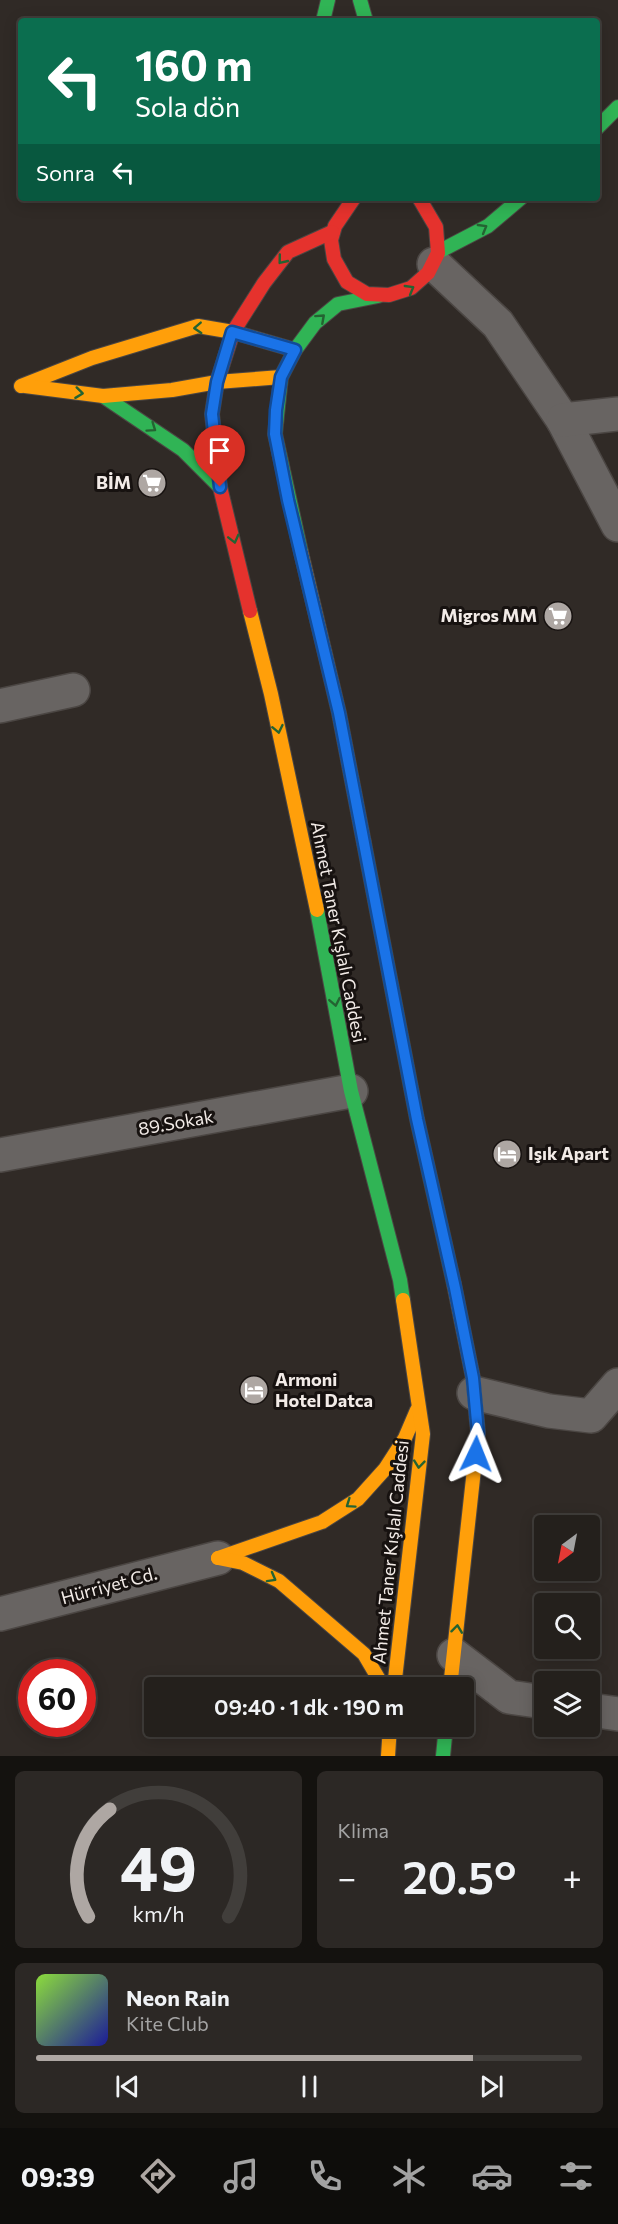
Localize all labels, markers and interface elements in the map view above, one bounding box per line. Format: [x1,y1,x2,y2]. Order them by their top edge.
text: 160 m [135,38,253,90]
icon: left [36,42,114,120]
text: Sola dön [135,90,240,123]
icon: left [107,156,140,189]
text: Sonra [36,159,95,186]
one-way arrow [477,224,487,235]
one-way arrow [279,253,290,264]
one-way arrow [404,284,414,296]
one-way arrow [314,314,325,325]
one-way arrow [193,322,202,335]
one-way arrow [74,386,83,399]
one-way arrow [145,421,156,432]
pin [194,425,245,487]
icon: arrive [203,434,236,467]
supermarket icon: BİM [136,467,168,499]
place label: BİM [96,471,131,493]
one-way arrow [226,534,239,544]
supermarket icon: Migros MM [542,600,574,632]
place label: Migros MM [440,604,537,626]
one-way arrow [271,724,284,734]
street label: Ahmet Taner Kışlalı Caddesi [307,819,371,1044]
one-way arrow [328,997,341,1007]
street label: 89.Sokak [136,1105,215,1139]
hotel icon: Işık Apart [491,1138,523,1170]
place label: Işık Apart [528,1142,609,1164]
place label: Armoni Hotel Datca [275,1368,373,1411]
hotel icon: Armoni Hotel Datca [238,1374,270,1406]
position arrow [444,1422,508,1486]
street label: Ahmet Taner Kışlalı Caddesi [367,1439,413,1665]
one-way arrow [414,1459,426,1468]
one-way arrow [346,1497,357,1508]
north arrow [534,1515,600,1581]
map controls [534,1515,600,1737]
street label: Hürriyet Cd. [58,1562,159,1608]
one-way arrow [266,1571,276,1582]
button: search [534,1593,600,1659]
one-way arrow [450,1625,463,1634]
speed limit sign: 60 [18,1659,96,1737]
button: layers [534,1671,600,1737]
text: 09:40 · 1 dk · 190 m [214,1693,404,1720]
text: Klima [338,1818,389,1842]
text: 49 [120,1828,197,1904]
text: 20.5° [402,1848,516,1903]
text: − [338,1856,356,1897]
text: + [563,1856,582,1897]
text: km/h [132,1900,184,1926]
text: Neon Rain [126,1984,230,2011]
text: Kite Club [126,2011,209,2035]
icon: previous [111,2070,144,2103]
icon: pause [293,2070,326,2103]
icon: next [475,2070,508,2103]
icon: directions [137,2155,179,2197]
icon: music [220,2155,262,2197]
icon: phone [304,2155,346,2197]
icon: climate [388,2155,430,2197]
icon: car [471,2155,513,2197]
icon: filters [555,2155,597,2197]
text: 09:39 [21,2160,95,2193]

